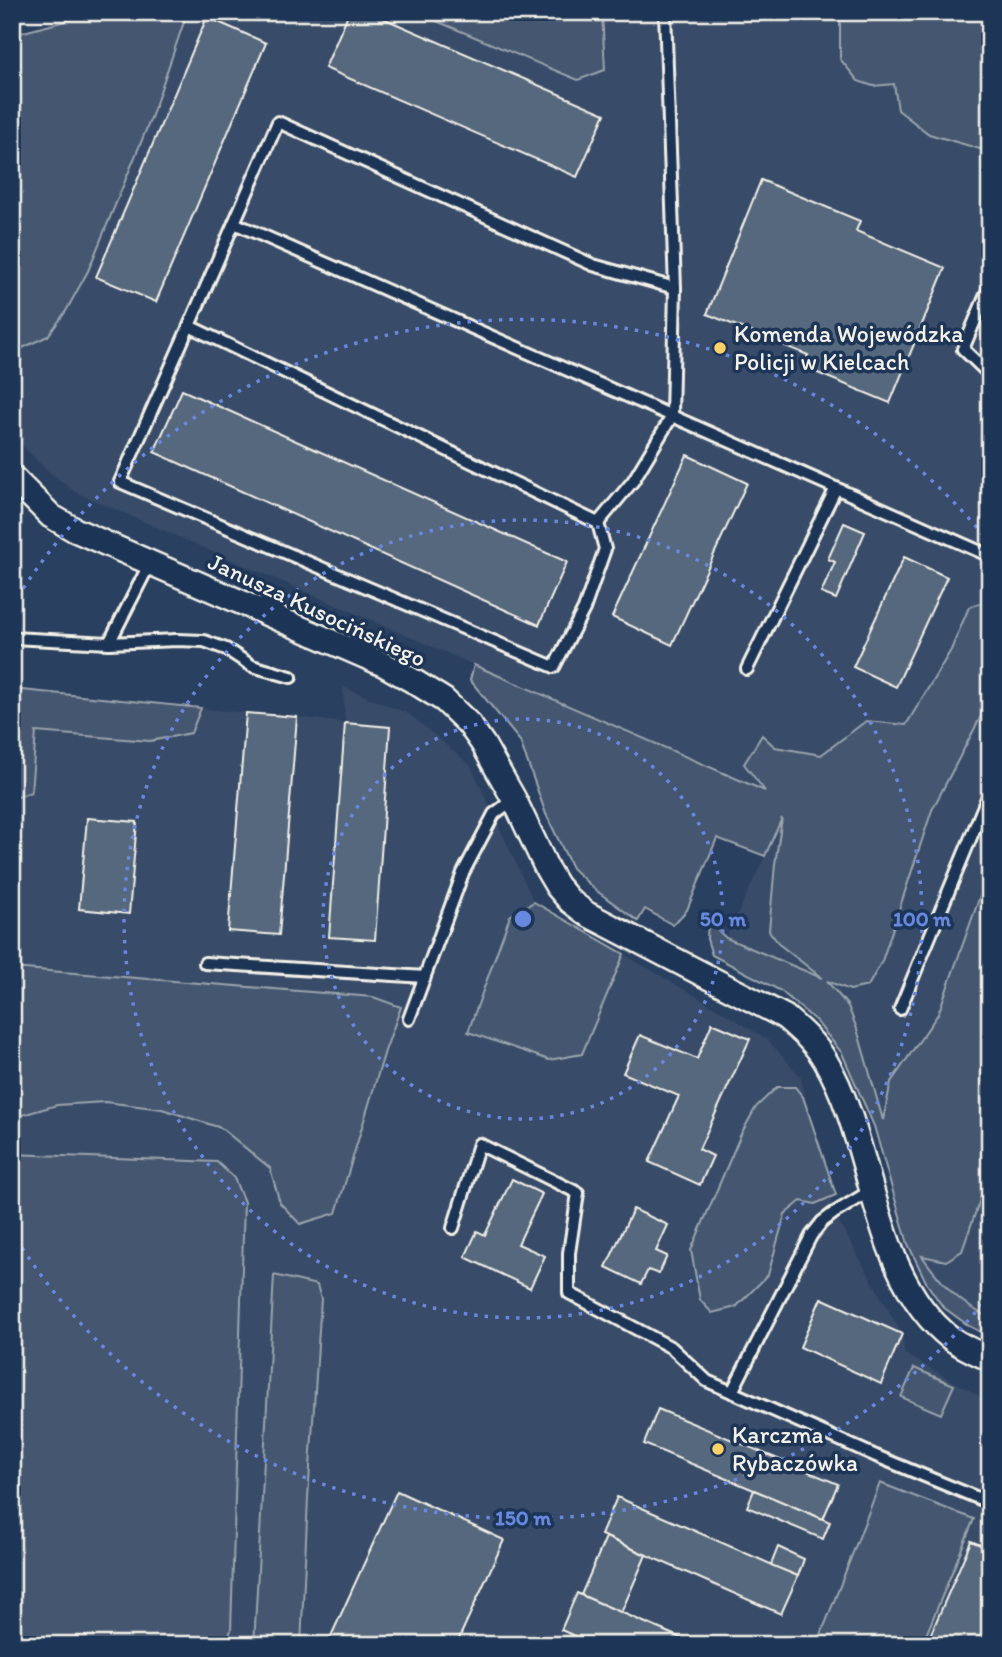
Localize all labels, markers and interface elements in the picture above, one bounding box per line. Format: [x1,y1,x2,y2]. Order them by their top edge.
place label: Komenda Wojewódzka Policji w Kielcach [734,319,964,376]
marker: Komenda Wojewódzka Policji w Kielcach [712,340,728,356]
street label: Janusza Kusocińskiego [204,546,431,673]
text: 50 m [700,906,747,931]
text: 100 m [893,906,951,931]
centre of rings [511,907,535,931]
place label: Karczma Rybaczówka [732,1420,858,1477]
marker: Karczma Rybaczówka [710,1441,726,1457]
text: 150 m [495,1505,551,1530]

